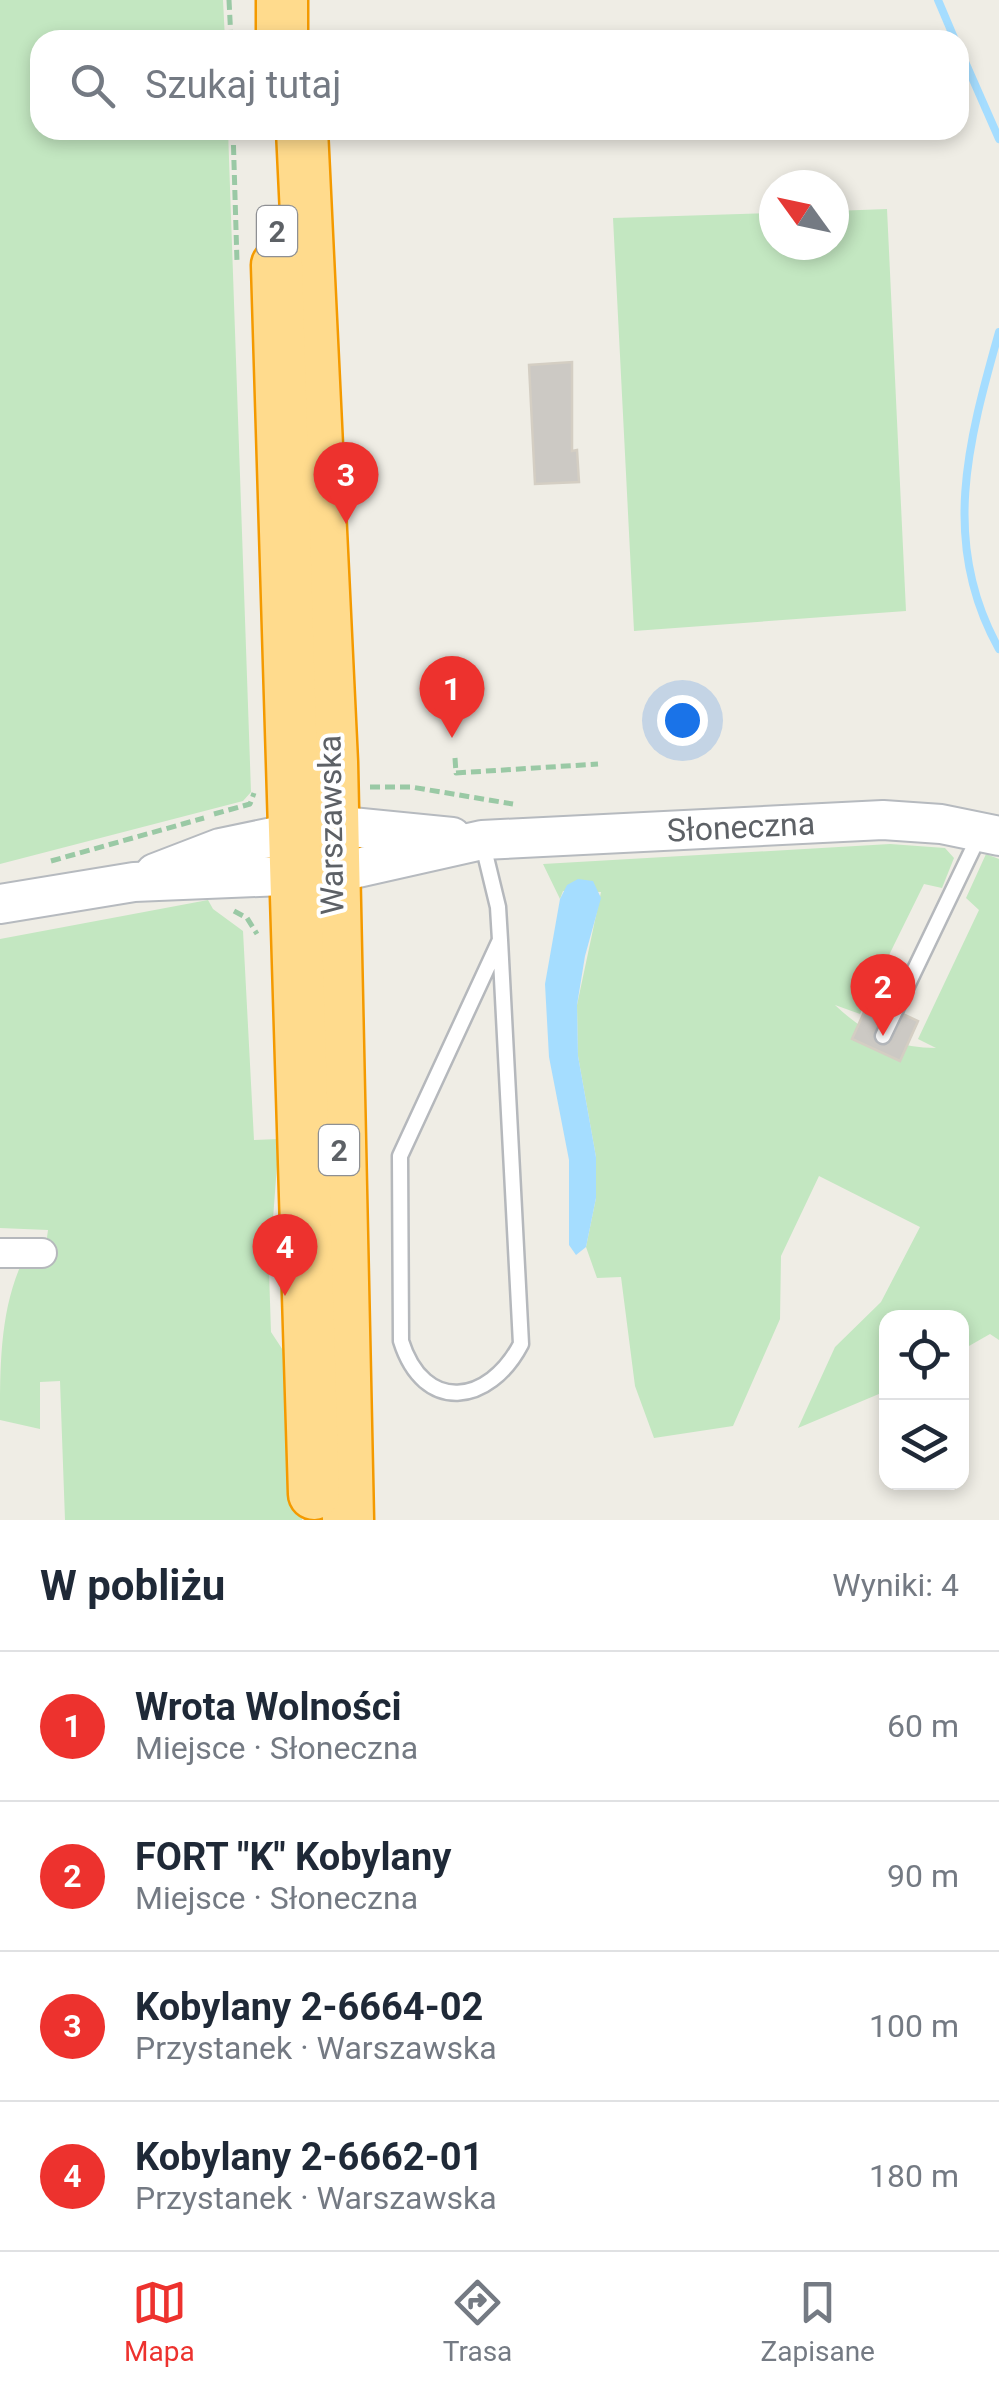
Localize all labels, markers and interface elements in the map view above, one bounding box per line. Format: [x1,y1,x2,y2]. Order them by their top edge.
search box [30,30,969,140]
icon: search [65,58,120,113]
text: Szukaj tutaj [145,63,341,107]
north arrow [759,170,849,260]
road number: 2 [257,206,297,256]
pin: 3 [314,442,378,524]
pin: 1 [420,656,484,738]
your location [657,695,708,746]
street label: Warszawska [310,735,352,915]
street label: Słoneczna [666,804,816,850]
pin: 2 [850,954,916,1036]
road number: 2 [319,1125,359,1175]
pin: 4 [252,1214,318,1296]
map controls [879,1310,969,1490]
button: locate [879,1310,969,1400]
button: layers [879,1400,969,1490]
text: W pobliżu [40,1561,225,1610]
text: Wyniki: 4 [832,1566,959,1604]
text: Wrota Wolności [135,1685,402,1729]
text: 1 [63,1707,82,1745]
text: 60 m [887,1707,959,1745]
text: Miejsce · Słoneczna [135,1729,418,1767]
text: FORT "K" Kobylany [135,1835,451,1879]
text: 2 [63,1857,82,1895]
text: 90 m [887,1857,959,1895]
text: Miejsce · Słoneczna [135,1879,418,1917]
text: Kobylany 2-6664-02 [135,1985,483,2029]
text: 3 [63,2007,82,2045]
text: 100 m [869,2007,959,2045]
text: Przystanek · Warszawska [135,2029,497,2067]
text: Kobylany 2-6662-01 [135,2135,483,2179]
text: 4 [63,2157,82,2195]
text: 180 m [869,2157,959,2195]
text: Przystanek · Warszawska [135,2179,497,2217]
tab: Mapa [124,2275,195,2368]
tab: Trasa [443,2275,512,2368]
tab: Zapisane [760,2275,875,2368]

